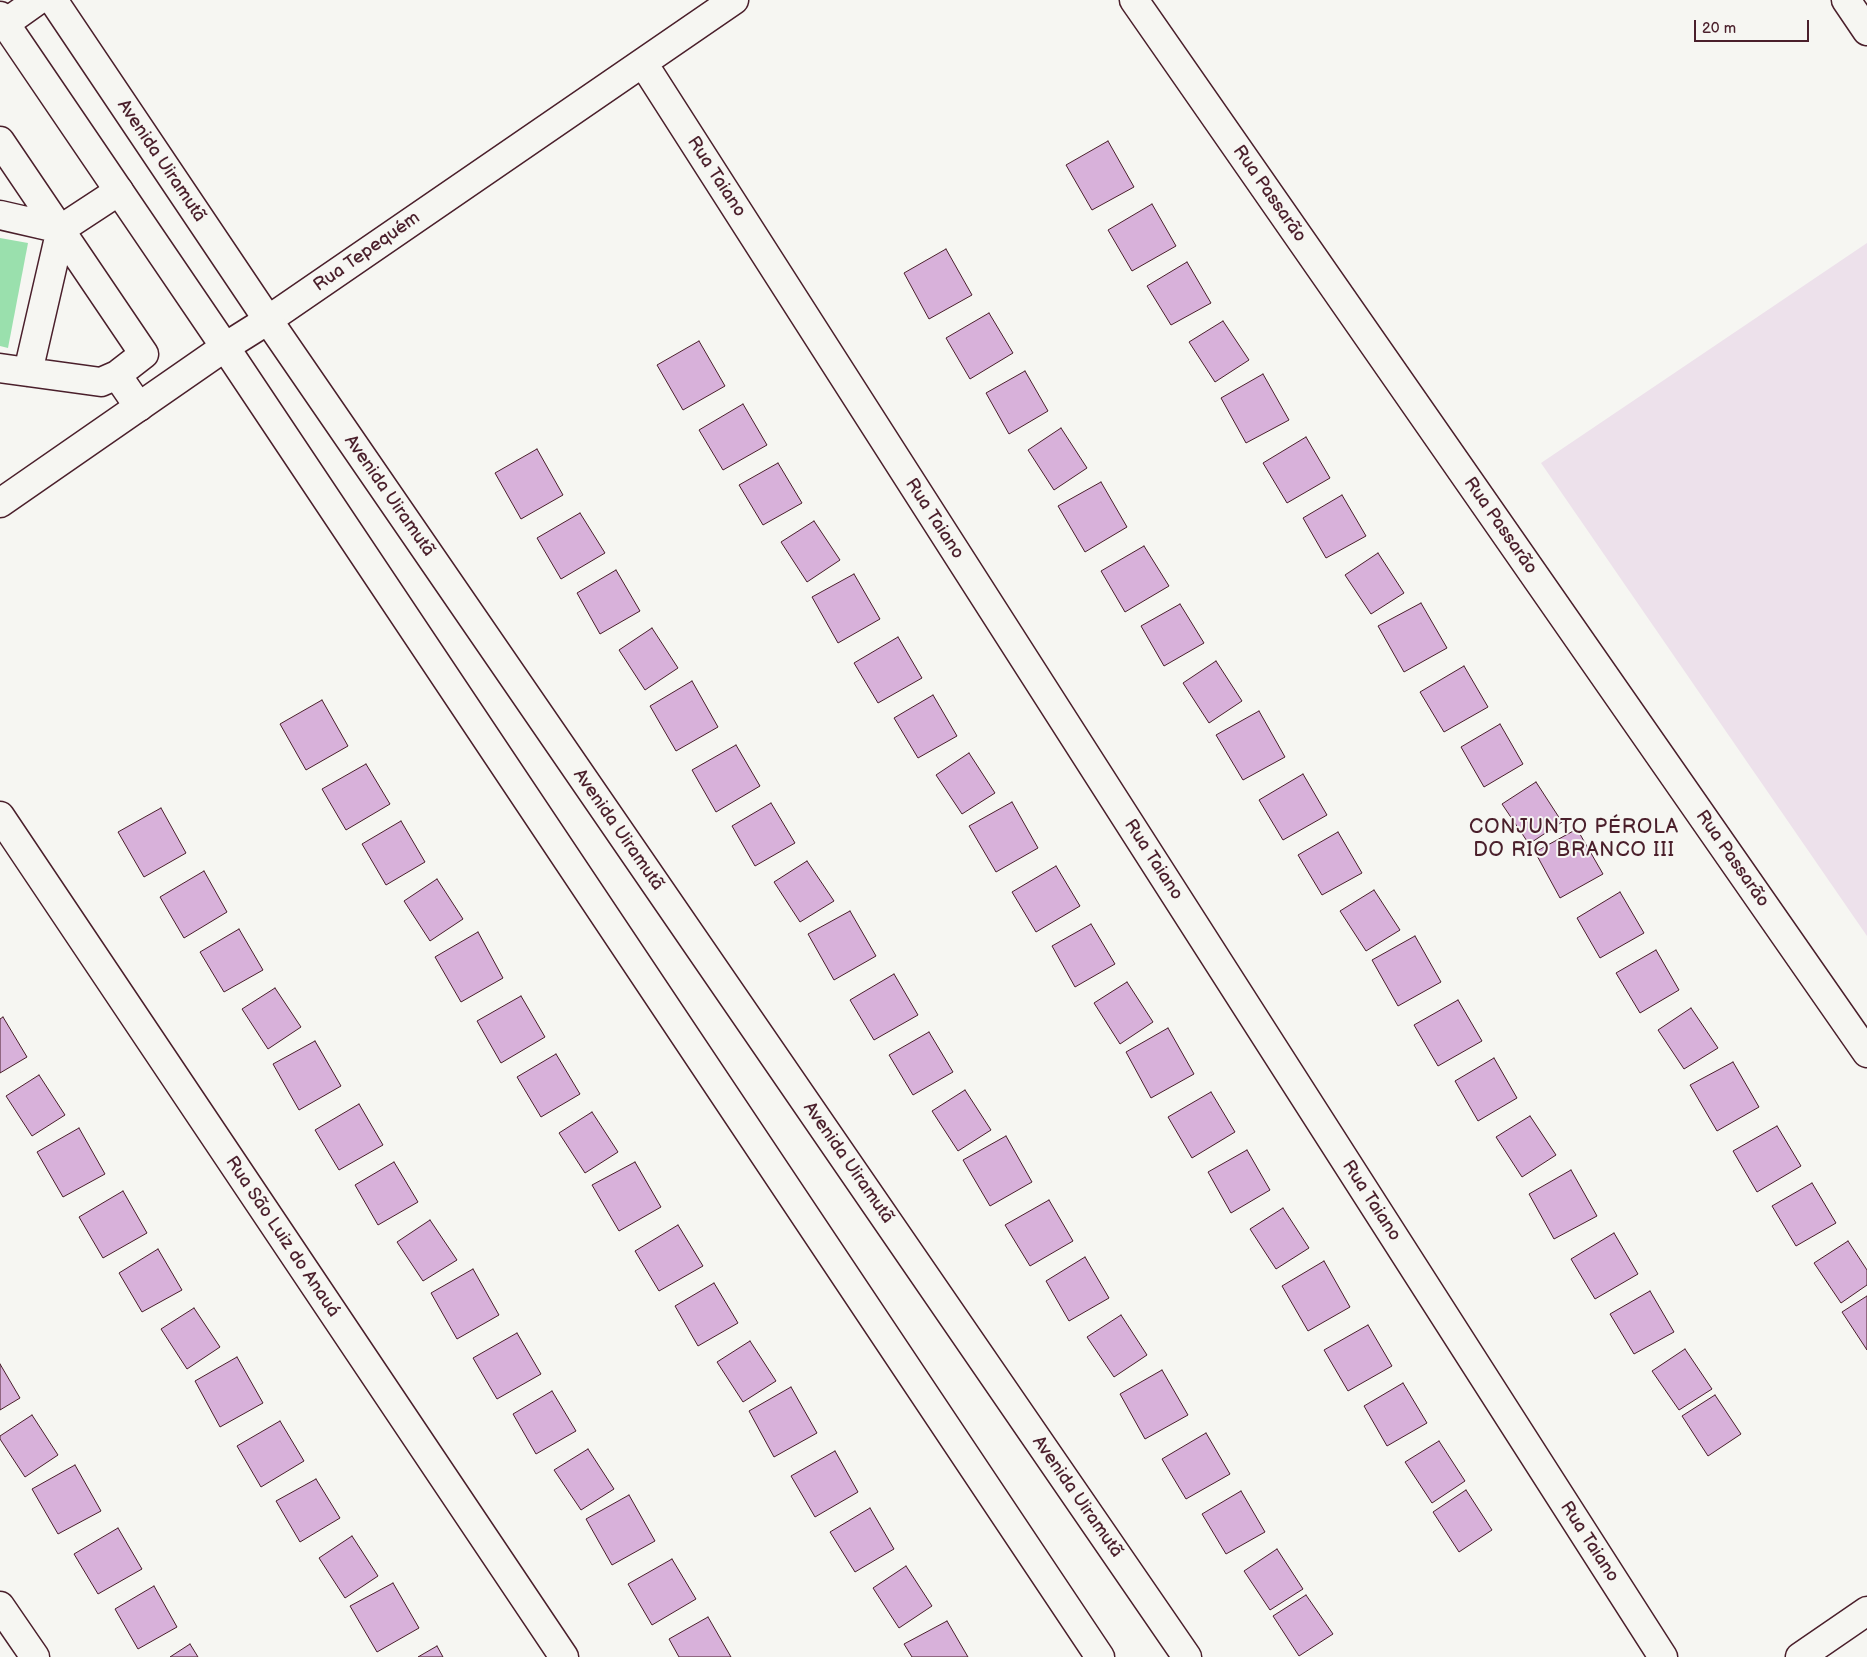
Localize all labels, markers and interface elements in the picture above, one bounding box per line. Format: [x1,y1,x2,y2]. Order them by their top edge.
scale bar [1697,10,1812,42]
text: 20 m [1702,19,1736,38]
street label: Avenida Uiramutã [112,96,210,226]
street label: Rua Taiano [682,133,750,221]
street label: Rua Passarão [1228,141,1310,247]
street label: Rua Tepequém [310,207,424,297]
street label: Avenida Uiramutã [339,431,439,561]
street label: Rua Passarão [1459,473,1541,579]
street label: Rua Taiano [900,475,968,563]
street label: Avenida Uiramutã [568,765,668,895]
street label: Rua Passarão [1691,806,1773,912]
street label: Rua Taiano [1119,816,1187,904]
district label: CONJUNTO PÉROLA DO RIO BRANCO III [1467,816,1681,863]
street label: Avenida Uiramutã [798,1098,898,1228]
street label: Rua São Luiz do Anauá [220,1153,344,1321]
street label: Rua Taiano [1337,1157,1405,1245]
street label: Avenida Uiramutã [1027,1432,1127,1562]
street label: Rua Taiano [1555,1498,1623,1586]

